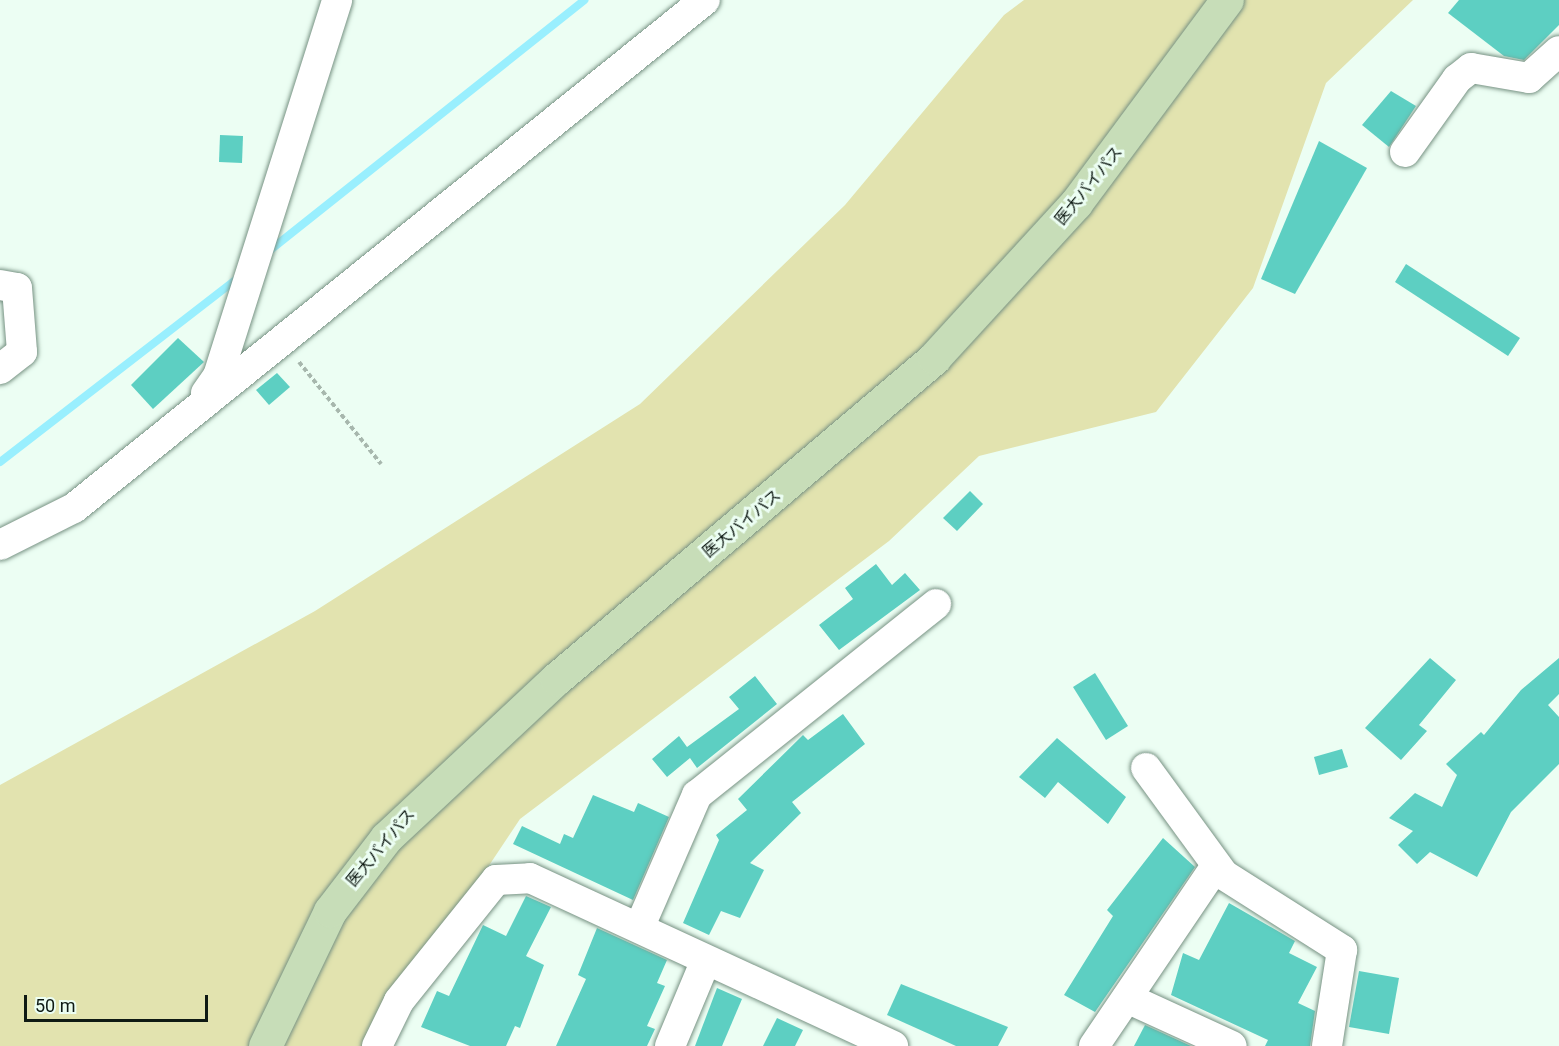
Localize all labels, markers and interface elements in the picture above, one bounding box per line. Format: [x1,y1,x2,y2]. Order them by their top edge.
street label: 医大バイパス [1051,143,1127,229]
street label: 医大バイパス [699,486,785,562]
street label: 医大バイパス [343,805,419,891]
scale bar [27,983,212,1021]
text: 50 m [35,995,75,1016]

